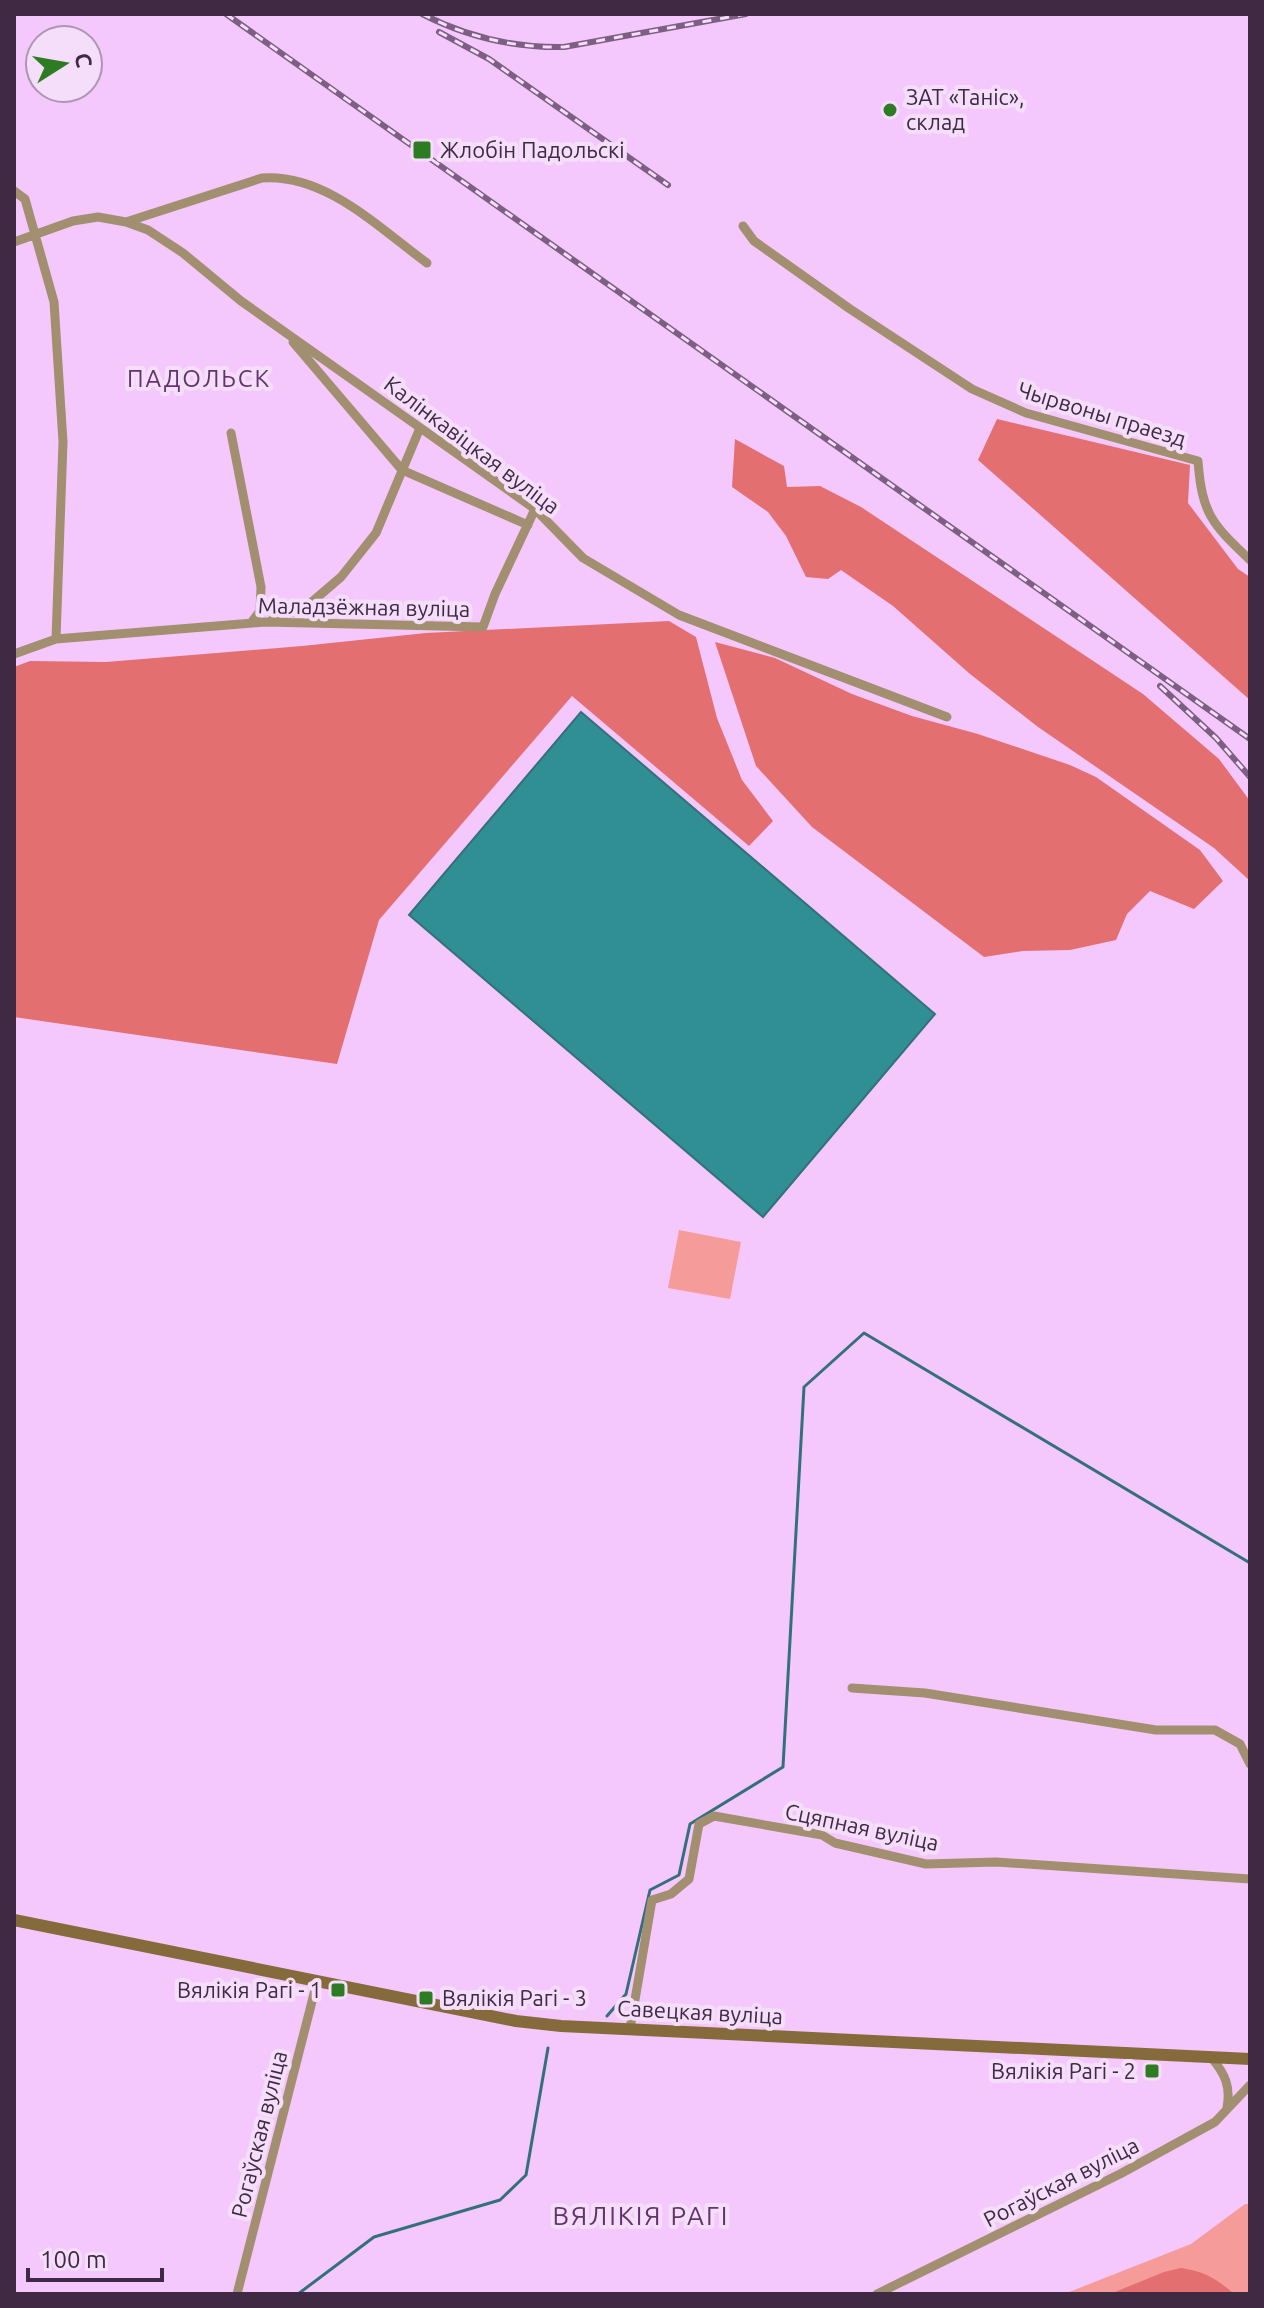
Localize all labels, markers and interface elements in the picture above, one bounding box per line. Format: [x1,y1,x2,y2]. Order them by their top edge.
north arrow [24,24,104,104]
text: С [71,51,98,69]
place label: ЗАТ «Таніс», склад [906,84,1025,134]
marker: ЗАТ «Таніс», склад [881,101,899,119]
place label: Жлобін Падольскі [440,137,625,162]
marker: Жлобін Падольскі [411,139,433,161]
district label: ПАДОЛЬСК [127,365,271,392]
street label: Калінкавіцкая вуліца [380,371,565,519]
street label: Чырвоны праезд [1015,376,1189,451]
street label: Маладзёжная вуліца [258,592,470,621]
street label: Сцяпная вуліца [783,1798,941,1855]
place label: Вялікія Рагі - 1 [177,1977,322,2002]
marker: Вялікія Рагі - 1 [329,1981,347,1999]
place label: Вялікія Рагі - 3 [442,1985,587,2010]
marker: Вялікія Рагі - 3 [417,1989,435,2007]
street label: Савецкая вуліца [616,1995,784,2028]
street label: Рогаўская вуліца [226,2048,291,2220]
place label: Вялікія Рагі - 2 [991,2058,1136,2083]
marker: Вялікія Рагі - 2 [1143,2062,1161,2080]
street label: Рогаўская вуліца [979,2132,1143,2232]
district label: ВЯЛІКІЯ РАГІ [553,2201,729,2230]
scale bar [28,2232,162,2282]
text: 100 m [40,2246,107,2273]

